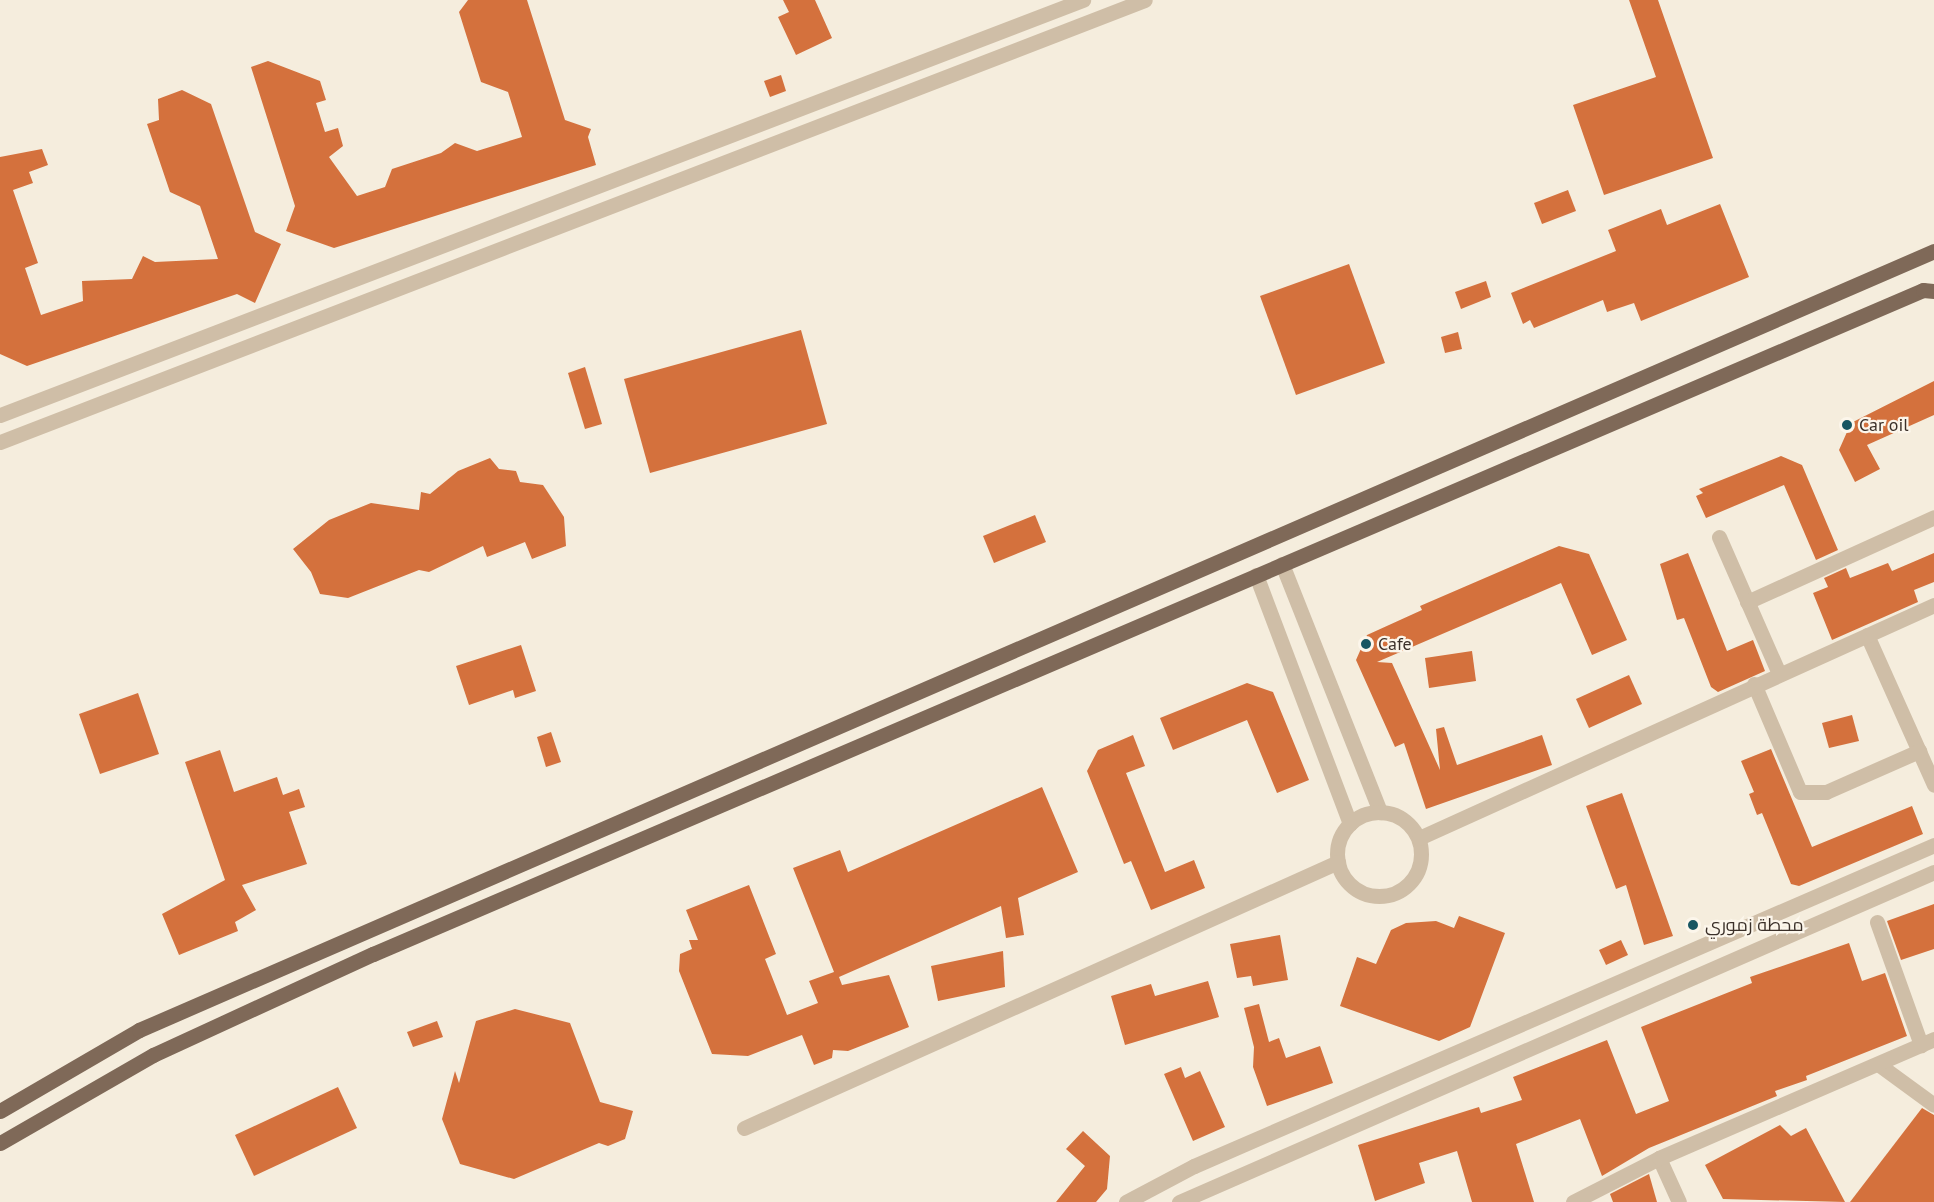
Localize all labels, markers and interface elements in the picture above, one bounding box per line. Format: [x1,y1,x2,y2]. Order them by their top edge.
place label: Car oil [1859,414,1909,436]
marker: Car oil [1840,418,1854,432]
place label: Cafe [1378,633,1412,655]
marker: Cafe [1359,637,1373,651]
place label: محطة زموري [1705,914,1804,936]
marker: محطة زموري [1686,918,1700,932]

